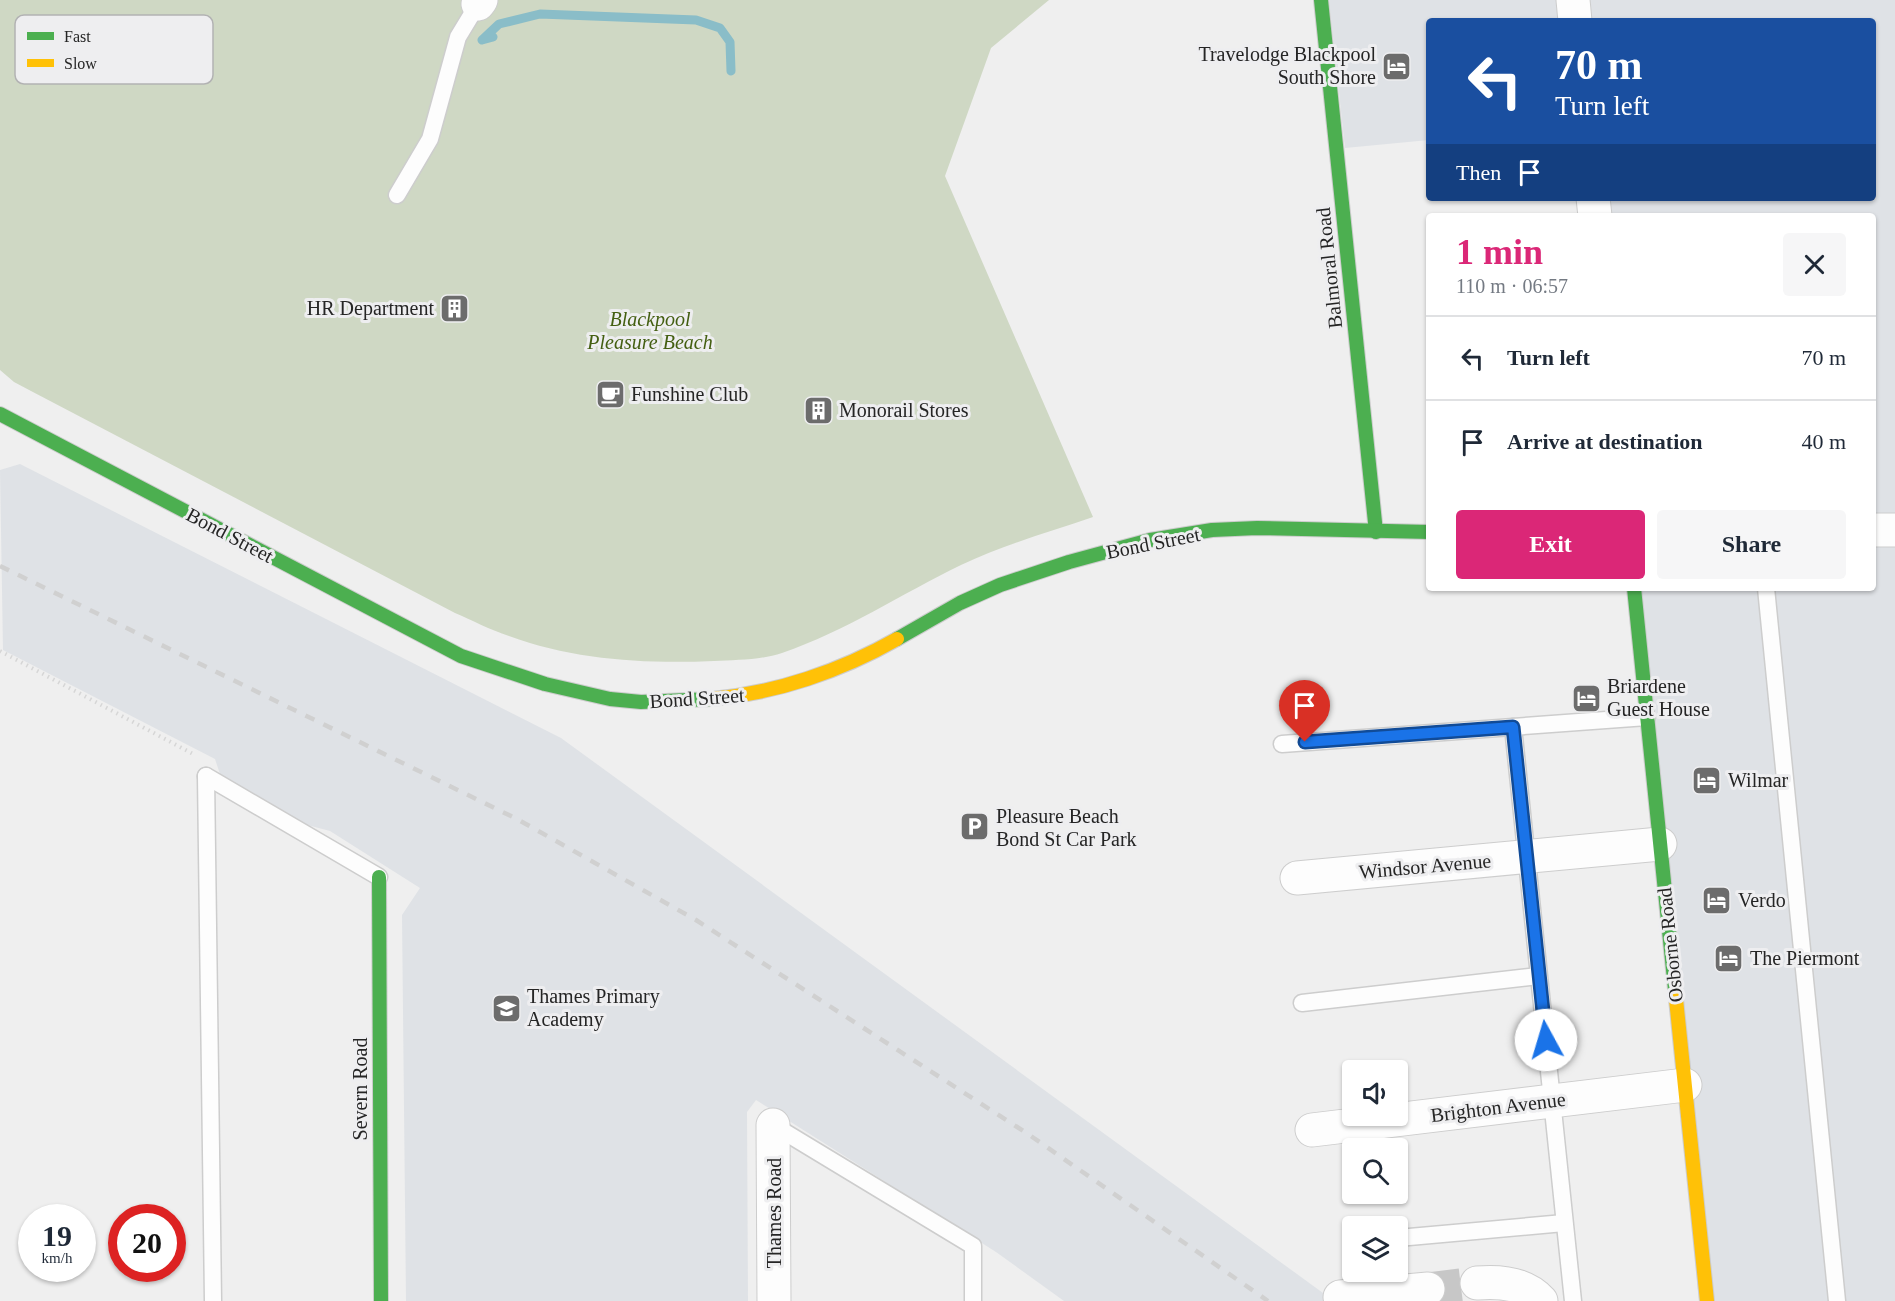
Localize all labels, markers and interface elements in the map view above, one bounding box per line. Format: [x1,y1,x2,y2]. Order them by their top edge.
legend [15,15,213,84]
text: Fast [64,28,91,45]
icon: left [1456,42,1534,120]
text: 70 m [1555,42,1643,88]
place label: Travelodge Blackpool South Shore [1198,43,1376,88]
hotel icon: Travelodge Blackpool South Shore [1381,50,1413,82]
text: Slow [64,55,97,72]
text: Turn left [1555,91,1649,121]
icon: arrive [1513,156,1546,189]
text: Then [1456,160,1501,185]
street label: Balmoral Road [1312,206,1346,330]
text: 1 min [1456,232,1543,272]
button: close [1783,233,1846,296]
text: 110 m · 06:57 [1456,275,1568,297]
building icon: HR Department [439,292,471,324]
place label: HR Department [307,297,434,320]
park label: Blackpool Pleasure Beach [586,308,713,353]
icon: left [1456,342,1489,375]
text: Turn left [1507,345,1590,370]
text: 70 m [1801,345,1846,370]
cafe icon: Funshine Club [594,378,626,410]
place label: Funshine Club [631,383,748,405]
building icon: Monorail Stores [802,394,834,426]
place label: Monorail Stores [839,399,969,421]
icon: arrive [1456,426,1489,459]
text: Arrive at destination [1507,429,1703,454]
text: 40 m [1801,429,1846,454]
street label: Bond Street [183,503,277,567]
button: Exit [1456,510,1645,579]
button: Share [1657,510,1846,579]
street label: Bond Street [1104,523,1202,563]
place label: Briardene Guest House [1607,675,1710,720]
pin [1279,680,1330,742]
hotel icon: Briardene Guest House [1570,682,1602,714]
street label: Bond Street [649,684,746,712]
icon: arrive [1288,689,1321,722]
hotel icon: Wilmar [1691,764,1723,796]
place label: Wilmar [1728,769,1789,791]
place label: Pleasure Beach Bond St Car Park [996,805,1137,850]
parking icon: Pleasure Beach Bond St Car Park [959,811,991,843]
street label: Windsor Avenue [1358,849,1492,883]
hotel icon: Verdo [1701,884,1733,916]
street label: Osborne Road [1653,887,1687,1003]
place label: Verdo [1738,889,1786,911]
hotel icon: The Piermont [1713,942,1745,974]
place label: The Piermont [1750,947,1860,969]
place label: Thames Primary Academy [527,985,660,1031]
school or university icon: Thames Primary Academy [490,992,522,1024]
position arrow [1514,1008,1578,1072]
street label: Severn Road [349,1038,371,1140]
map controls [1342,1060,1408,1282]
button: sound [1342,1060,1408,1126]
street label: Brighton Avenue [1429,1088,1567,1127]
button: search [1342,1138,1408,1204]
street label: Thames Road [763,1158,785,1268]
speed limit sign: 20 [108,1204,186,1282]
button: layers [1342,1216,1408,1282]
text: 19 [42,1219,72,1252]
text: km/h [42,1250,72,1266]

